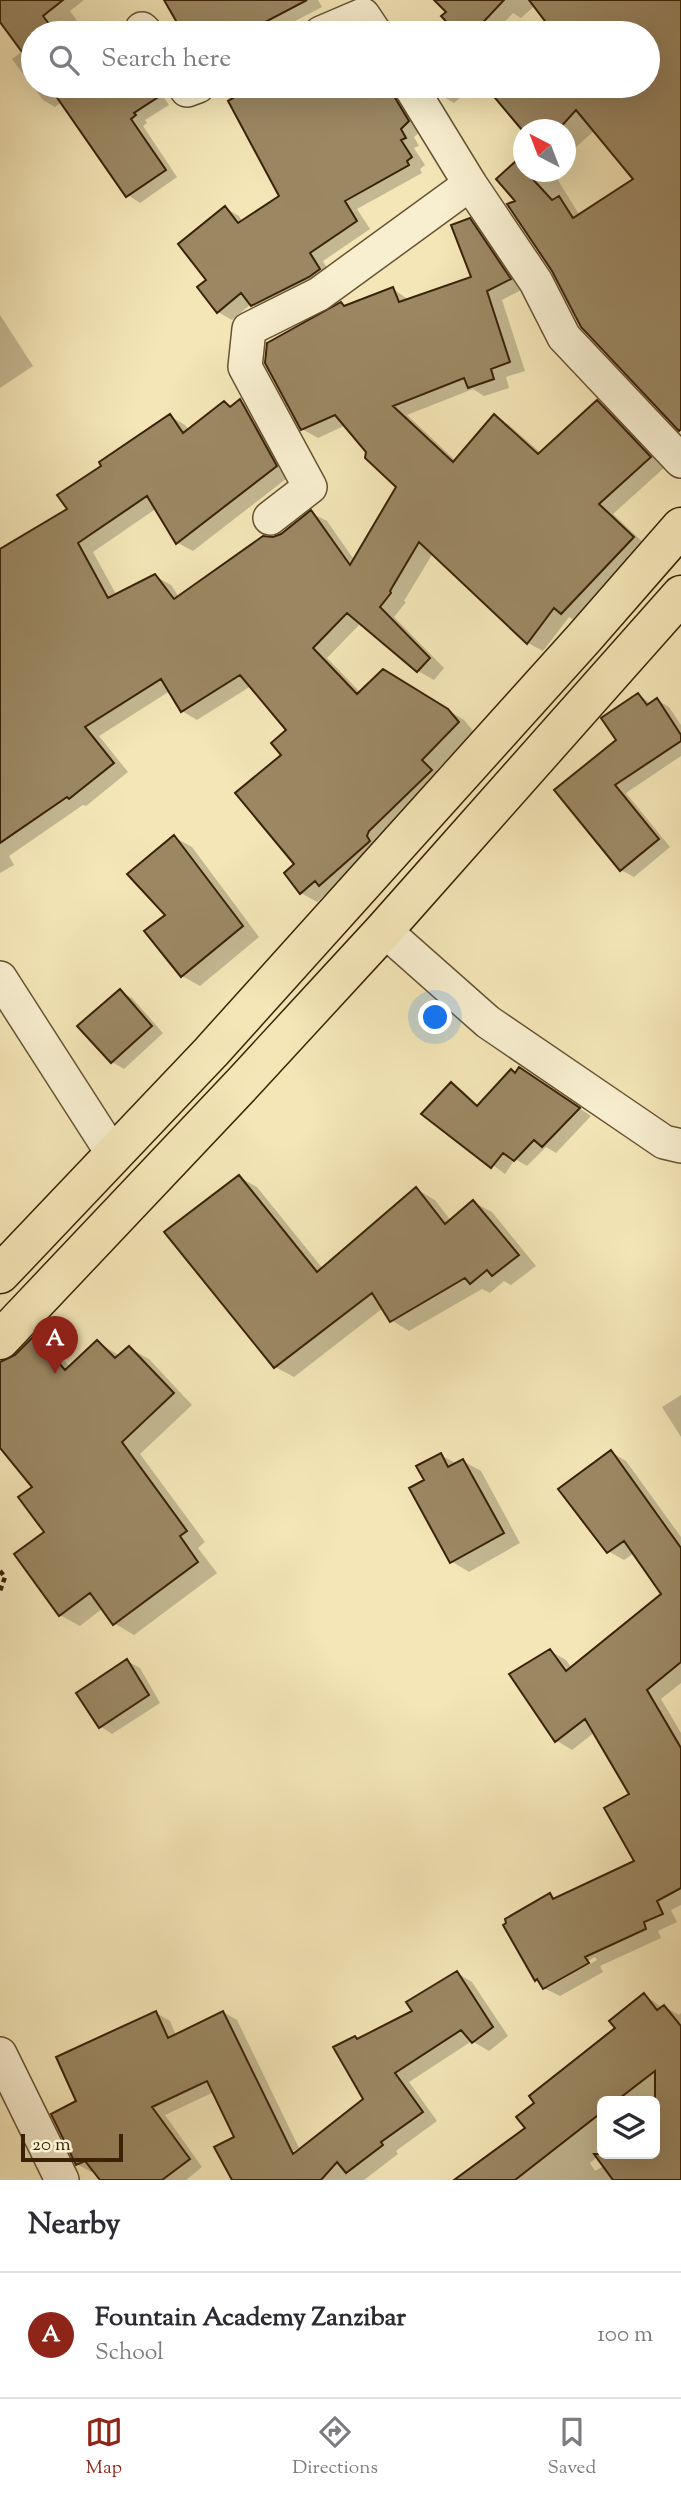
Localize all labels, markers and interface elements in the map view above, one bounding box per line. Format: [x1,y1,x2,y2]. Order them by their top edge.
search box [21,21,660,98]
icon: search [45,41,83,79]
text: Search here [101,41,231,78]
north arrow [513,119,576,182]
your location [418,1000,452,1034]
pin: A [32,1316,78,1374]
map controls [597,2096,660,2159]
button: layers [597,2096,660,2159]
scale bar [21,2131,122,2163]
text: 20 m [32,2132,71,2159]
text: Nearby [28,2204,120,2247]
text: Fountain Academy Zanzibar [95,2300,406,2337]
text: A [42,2319,60,2352]
text: 100 m [597,2319,653,2352]
text: School [95,2337,164,2370]
tab: Map [85,2413,123,2482]
tab: Directions [292,2413,378,2482]
tab: Saved [547,2413,596,2482]

